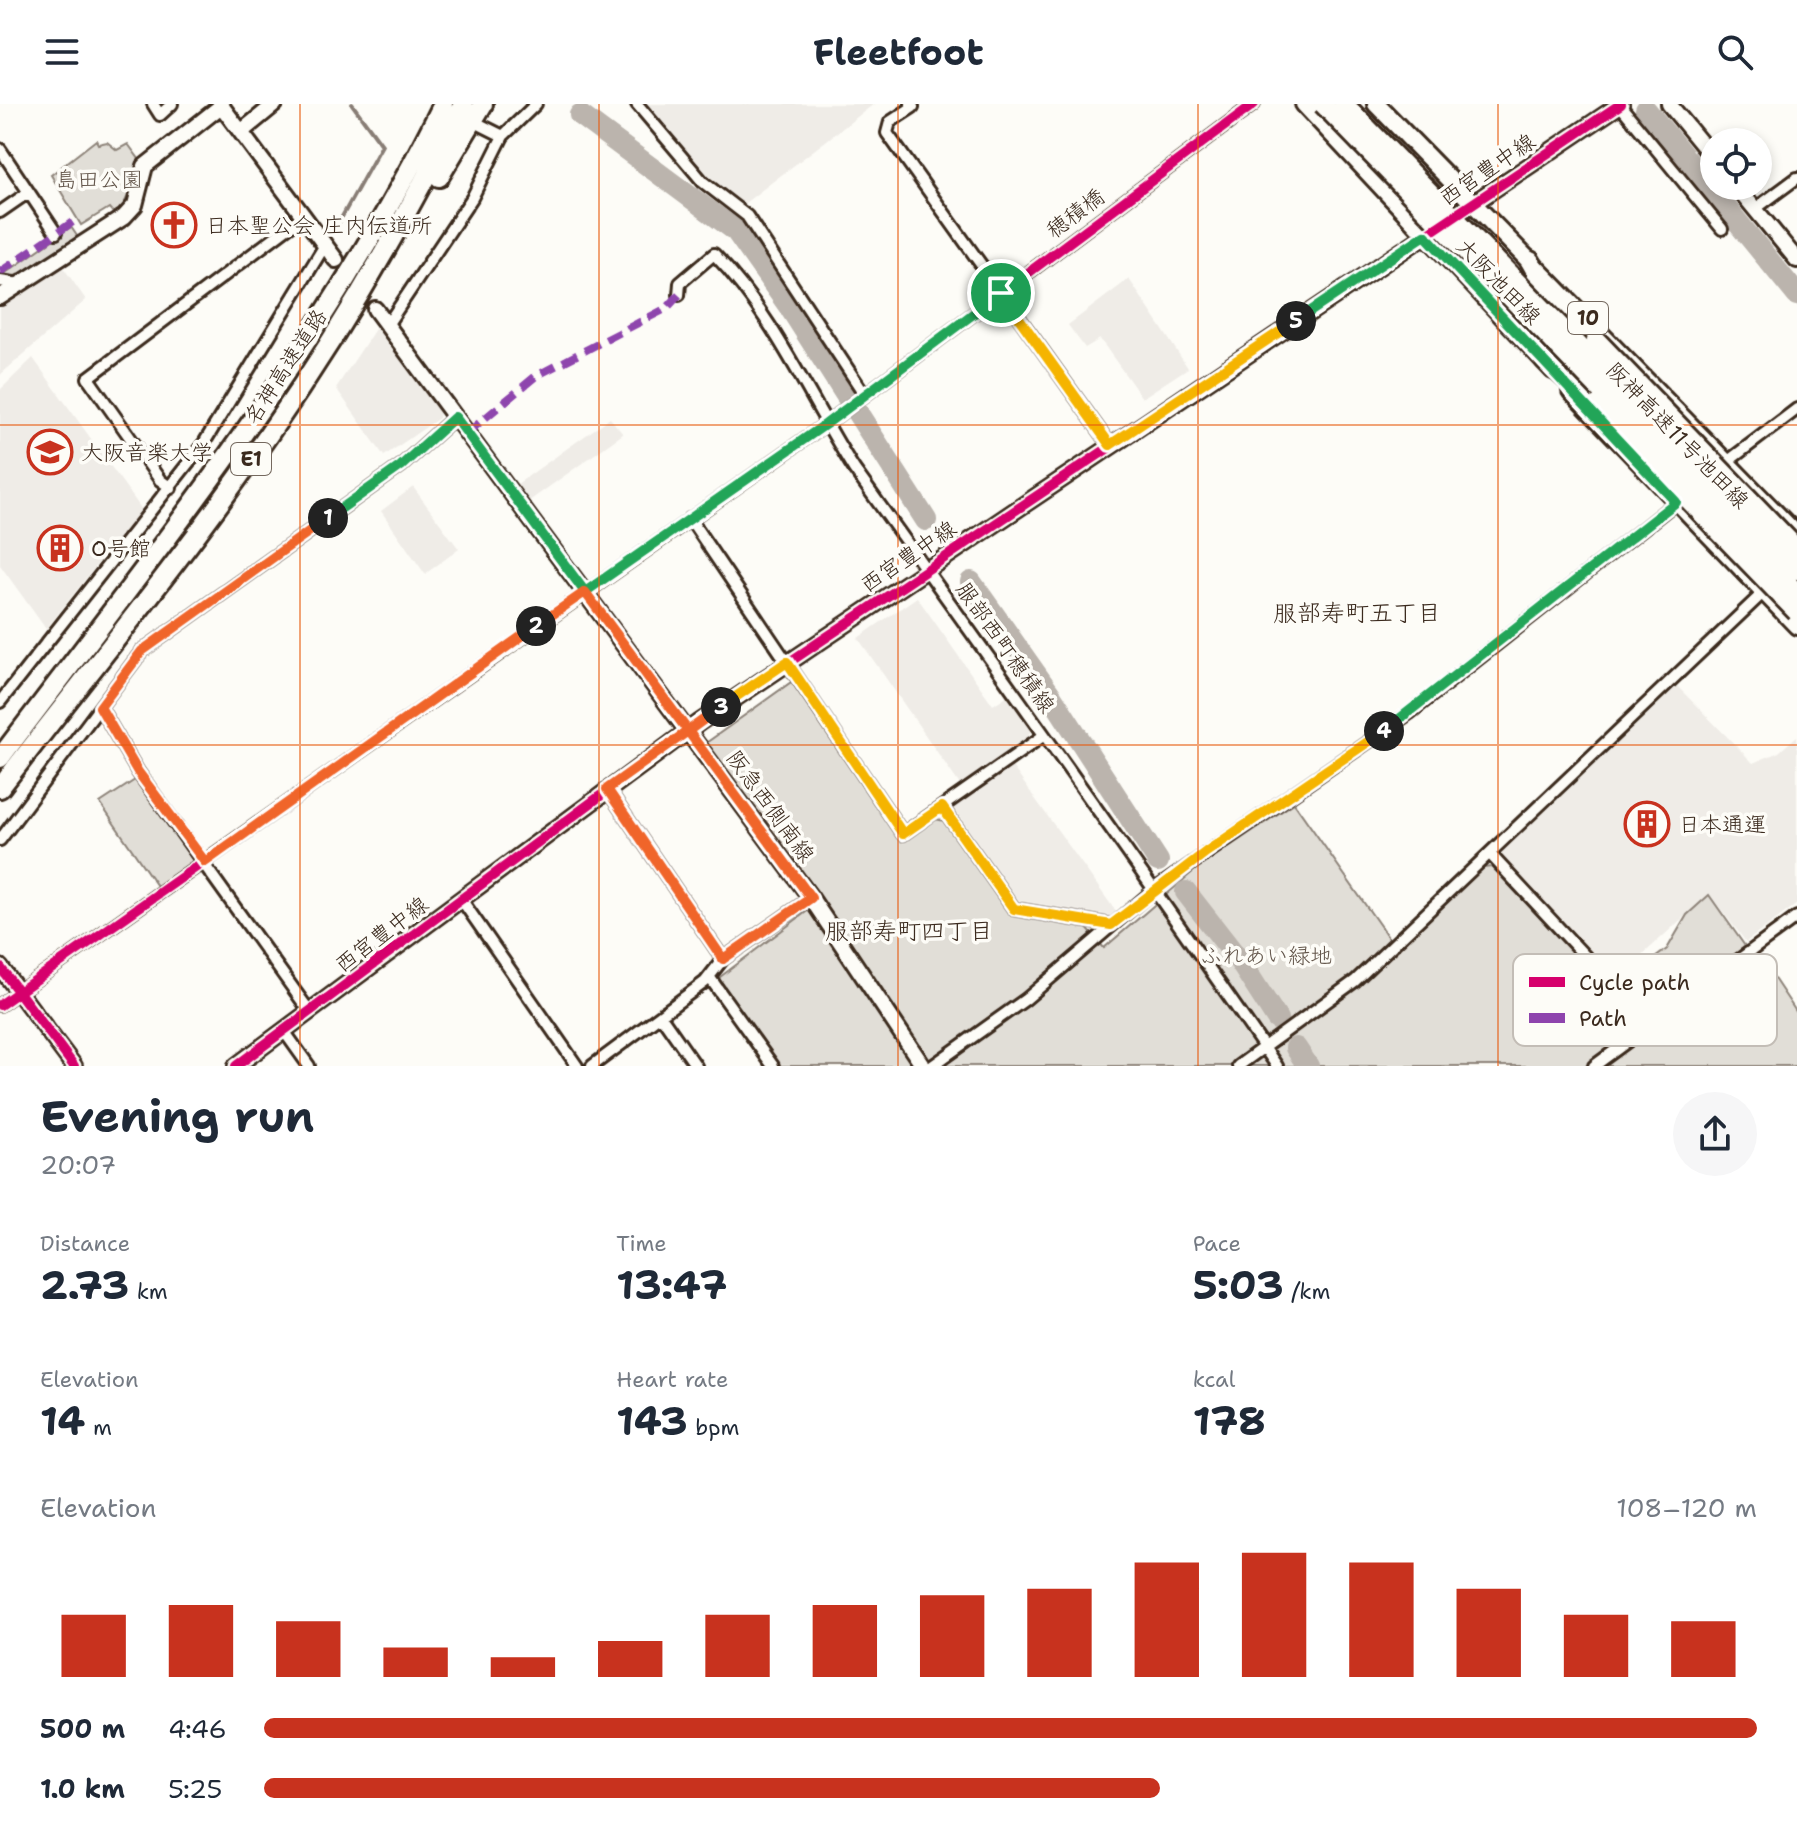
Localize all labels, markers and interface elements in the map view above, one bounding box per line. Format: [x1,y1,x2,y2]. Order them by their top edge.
text: Fleetfoot [813,28,984,77]
icon: menu [40,30,84,74]
icon: search [1713,30,1757,74]
street label: 西宮豊中線 [1434,127,1541,212]
map controls [1700,128,1772,200]
button: locate [1700,128,1772,200]
park label: 島田公園 [55,165,143,194]
street label: 穂積橋 [1040,182,1110,245]
church icon: 日本聖公会 庄内伝道所 [150,201,198,249]
place label: 日本聖公会 庄内伝道所 [205,211,433,240]
street label: 大阪池田線 [1450,232,1547,331]
pin [967,259,1035,327]
icon: arrive [979,271,1023,315]
pin: 5 [1276,301,1316,341]
road number: 10 [1568,302,1608,334]
street label: 名神高速道路 [237,303,334,430]
text: 5 [1289,306,1303,335]
street label: 阪神高速11号池田線 [1600,356,1755,515]
school or university icon: 大阪音楽大学 [26,428,74,476]
place label: 大阪音楽大学 [81,438,213,467]
road number: E1 [231,443,271,475]
pin: 1 [308,498,348,538]
text: 1 [323,503,333,532]
street label: 西宮豊中線 [855,514,962,599]
building icon: O号館 [36,524,84,572]
place label: O号館 [91,534,151,563]
street label: 服部西町穂積線 [950,576,1062,719]
district label: 服部寿町五丁目 [1273,597,1441,629]
pin: 2 [516,606,556,646]
text: 2 [528,611,544,640]
pin: 3 [701,687,741,727]
text: 3 [713,692,729,721]
pin: 4 [1364,711,1404,751]
text: 4 [1376,716,1392,745]
street label: 阪急西側南線 [720,744,821,868]
building icon: 日本通運 [1623,800,1671,848]
place label: 日本通運 [1678,810,1766,839]
street label: 西宮豊中線 [329,890,434,979]
district label: 服部寿町四丁目 [825,915,993,947]
park label: ふれあい緑地 [1200,941,1332,970]
legend [1513,954,1777,1046]
text: Cycle path [1579,968,1690,997]
text: Path [1579,1004,1627,1033]
text: Evening run [40,1087,314,1146]
button: share [1673,1092,1757,1176]
text: 20:07 [40,1147,116,1182]
text: Distance [40,1229,130,1258]
text: Time [616,1229,667,1258]
text: Pace [1193,1229,1241,1258]
text: 2.73 [40,1258,129,1312]
text: 13:47 [616,1258,727,1312]
text: 5:03 [1193,1258,1284,1312]
text: km [129,1277,168,1306]
text: /km [1284,1277,1331,1306]
text: Elevation [40,1365,138,1394]
text: Heart rate [616,1365,728,1394]
text: kcal [1193,1365,1235,1394]
text: 14 [40,1394,85,1448]
text: 143 [616,1394,688,1448]
text: 178 [1193,1394,1266,1448]
text: m [85,1413,112,1442]
text: bpm [688,1413,739,1442]
text: Elevation [40,1490,156,1525]
text: 108–120 m [1616,1490,1757,1525]
text: 500 m [40,1711,125,1746]
text: 4:46 [168,1711,227,1746]
text: 1.0 km [40,1771,125,1806]
text: 5:25 [168,1771,222,1806]

